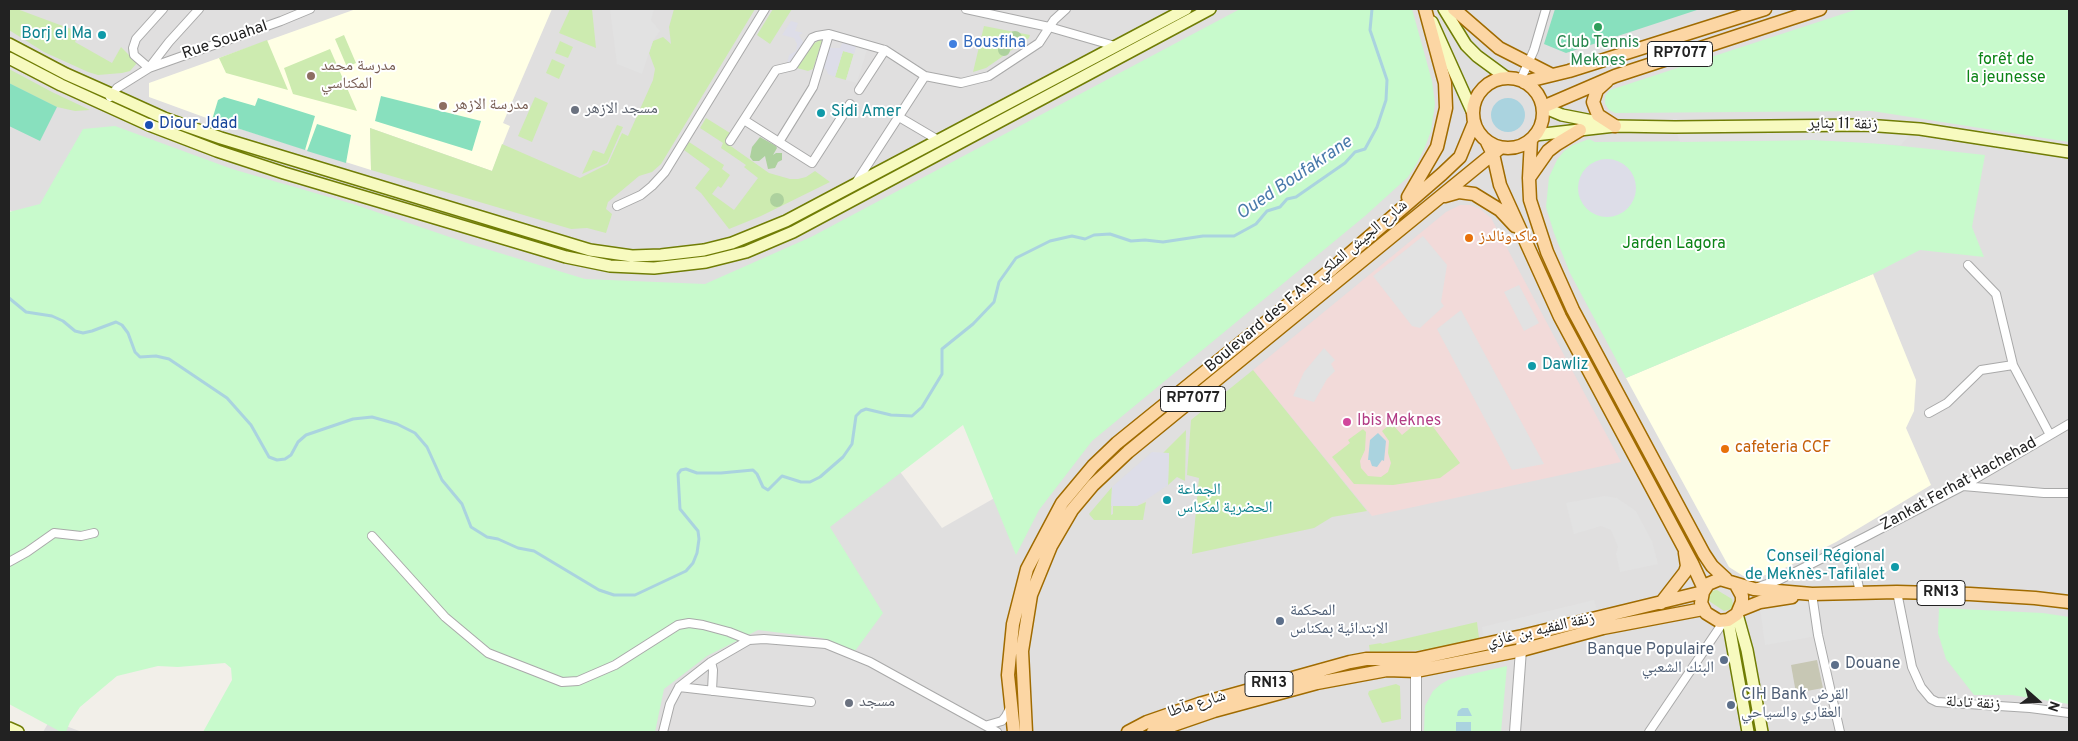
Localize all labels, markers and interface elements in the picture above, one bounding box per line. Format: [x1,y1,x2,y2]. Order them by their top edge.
street label: Rue Souahal [180,17,270,65]
marker: Club Tennis Meknes [1592,21,1604,33]
place label: Borj el Ma [21,25,92,45]
marker: Borj el Ma [96,29,108,41]
place label: Bousfiha [963,34,1026,54]
place label: Club Tennis Meknes [1557,34,1639,72]
marker: Bousfiha [947,38,959,50]
road number: RP7077 [1648,42,1712,66]
park label: forêt de la jeunesse [1966,51,2046,89]
place label: مدرسة محمد المكناسي [321,57,396,95]
marker: مدرسة محمد المكناسي [305,70,317,82]
place label: مدرسة الازهر [453,96,528,116]
marker: مدرسة الازهر [437,100,449,112]
place label: مسجد الازهر [585,100,658,120]
place label: Sidi Amer [831,103,901,123]
marker: مسجد الازهر [569,104,581,116]
marker: Sidi Amer [815,107,827,119]
place label: Diour Jdad [159,115,237,135]
street label: زنقة 11 يناير [1808,115,1878,135]
marker: Diour Jdad [143,119,155,131]
water label: Oued Boufakrane [1233,132,1357,226]
street label: Boulevard des F.A.R شارع الجيش الملكي [1202,196,1412,378]
place label: ماكدونالدز [1479,228,1538,248]
marker: ماكدونالدز [1463,232,1475,244]
park label: Jarden Lagora [1622,235,1726,255]
place label: Dawliz [1542,356,1589,376]
marker: Dawliz [1526,360,1538,372]
road number: RP7077 [1160,386,1226,412]
place label: Ibis Meknes [1357,412,1441,432]
marker: Ibis Meknes [1341,416,1353,428]
street label: Zankat Ferhat Hachehad [1877,434,2041,536]
place label: cafeteria CCF [1735,439,1831,459]
marker: cafeteria CCF [1719,443,1731,455]
place label: الجماعة الحضرية لمكناس [1177,481,1273,519]
marker: الجماعة الحضرية لمكناس [1161,494,1173,506]
place label: Conseil Régional de Meknès-Tafilalet [1745,548,1885,586]
marker: Conseil Régional de Meknès-Tafilalet [1889,561,1901,573]
road number: RN13 [1917,580,1965,606]
place label: المحكمة الابتدائية بمكناس [1290,602,1388,640]
street label: زنقة الفقيه بن غازي [1485,609,1597,653]
marker: المحكمة الابتدائية بمكناس [1274,615,1286,627]
place label: Banque Populaire البنك الشعبي [1587,641,1714,679]
marker: Banque Populaire البنك الشعبي [1718,654,1730,666]
place label: Douane [1845,655,1900,675]
marker: Douane [1829,659,1841,671]
road number: RN13 [1245,672,1293,696]
north arrow [2013,676,2063,726]
place label: CIH Bank القرض العقاري والسياحي [1741,686,1849,724]
street label: شارع مآطا [1165,687,1229,723]
place label: مسجد [859,693,895,713]
street label: زنقة تادلة [1945,693,2001,715]
marker: مسجد [843,697,855,709]
marker: CIH Bank القرض العقاري والسياحي [1725,699,1737,711]
text: N [2043,699,2062,714]

